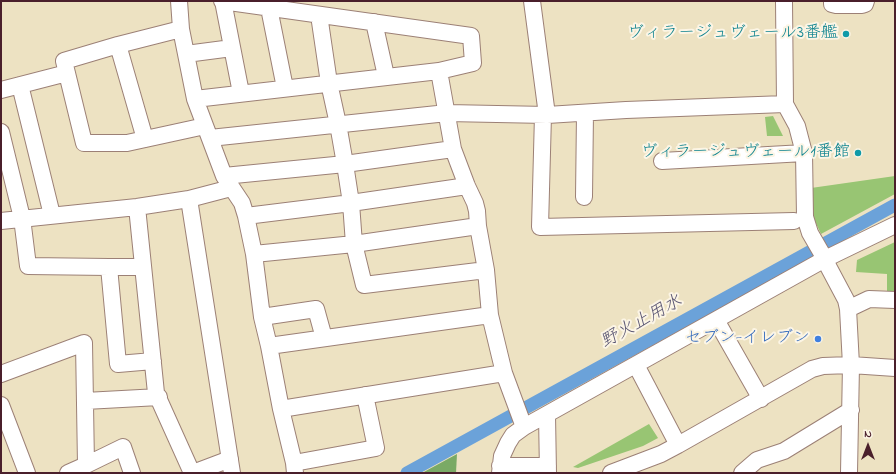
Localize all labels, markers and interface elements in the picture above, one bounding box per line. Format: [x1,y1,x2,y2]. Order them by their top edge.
place label: ヴィラージュヴェール3番艦 [627,24,838,44]
marker: ヴィラージュヴェール3番艦 [841,29,851,39]
place label: ヴィラージュヴェール1番館 [641,143,850,163]
marker: ヴィラージュヴェール1番館 [853,148,863,158]
water label: 野火止用水 [597,292,687,354]
place label: セブン-イレブン [685,329,810,349]
marker: セブン-イレブン [813,334,823,344]
north arrow [848,426,888,466]
text: N [864,426,872,442]

